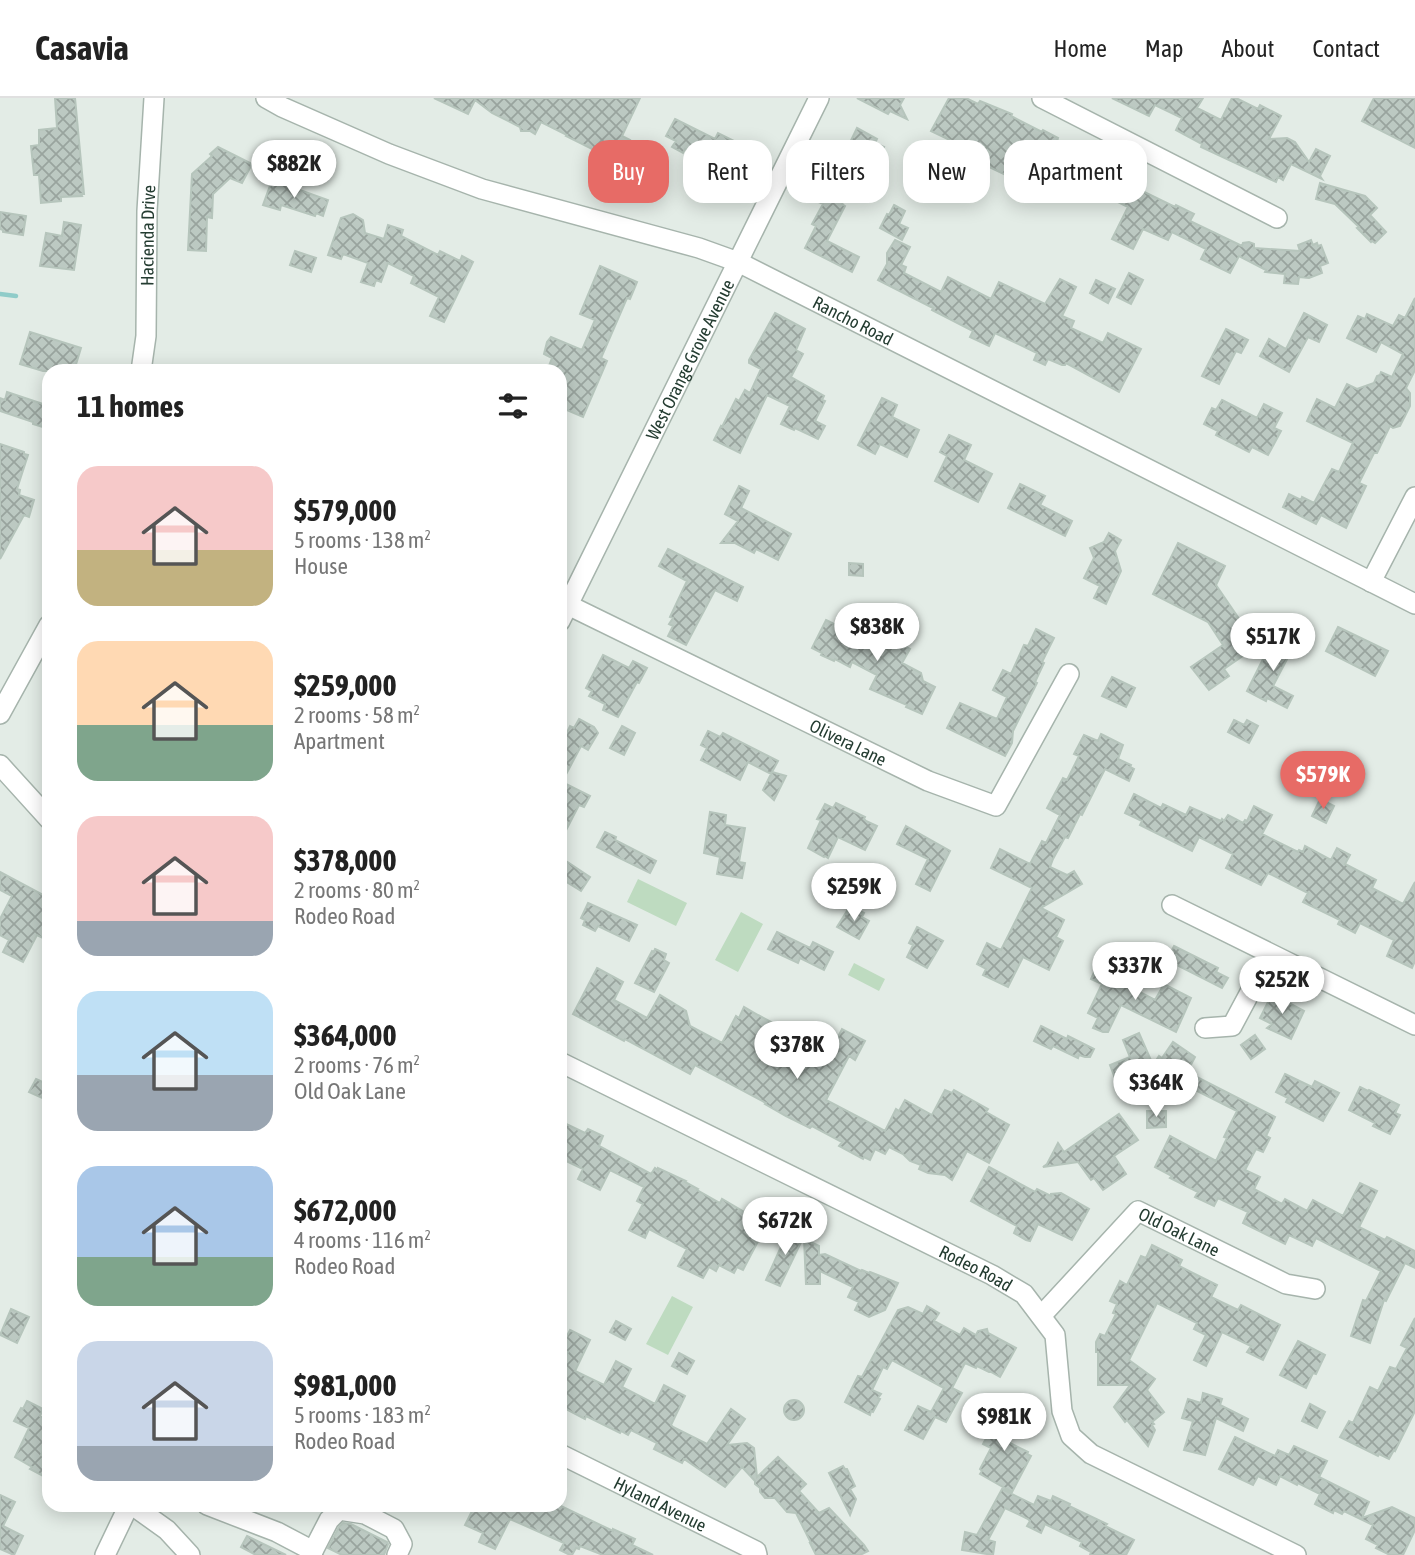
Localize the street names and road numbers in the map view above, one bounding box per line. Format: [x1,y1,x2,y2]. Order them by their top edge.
street label: Hacienda Drive [136,184,159,286]
street label: West Orange Grove Avenue [641,276,738,443]
street label: Rancho Road [810,291,897,349]
street label: Olivera Lane [806,714,890,770]
street label: Old Oak Lane [1135,1203,1223,1260]
street label: Rodeo Road [936,1240,1016,1295]
street label: Hyland Avenue [611,1472,710,1535]

